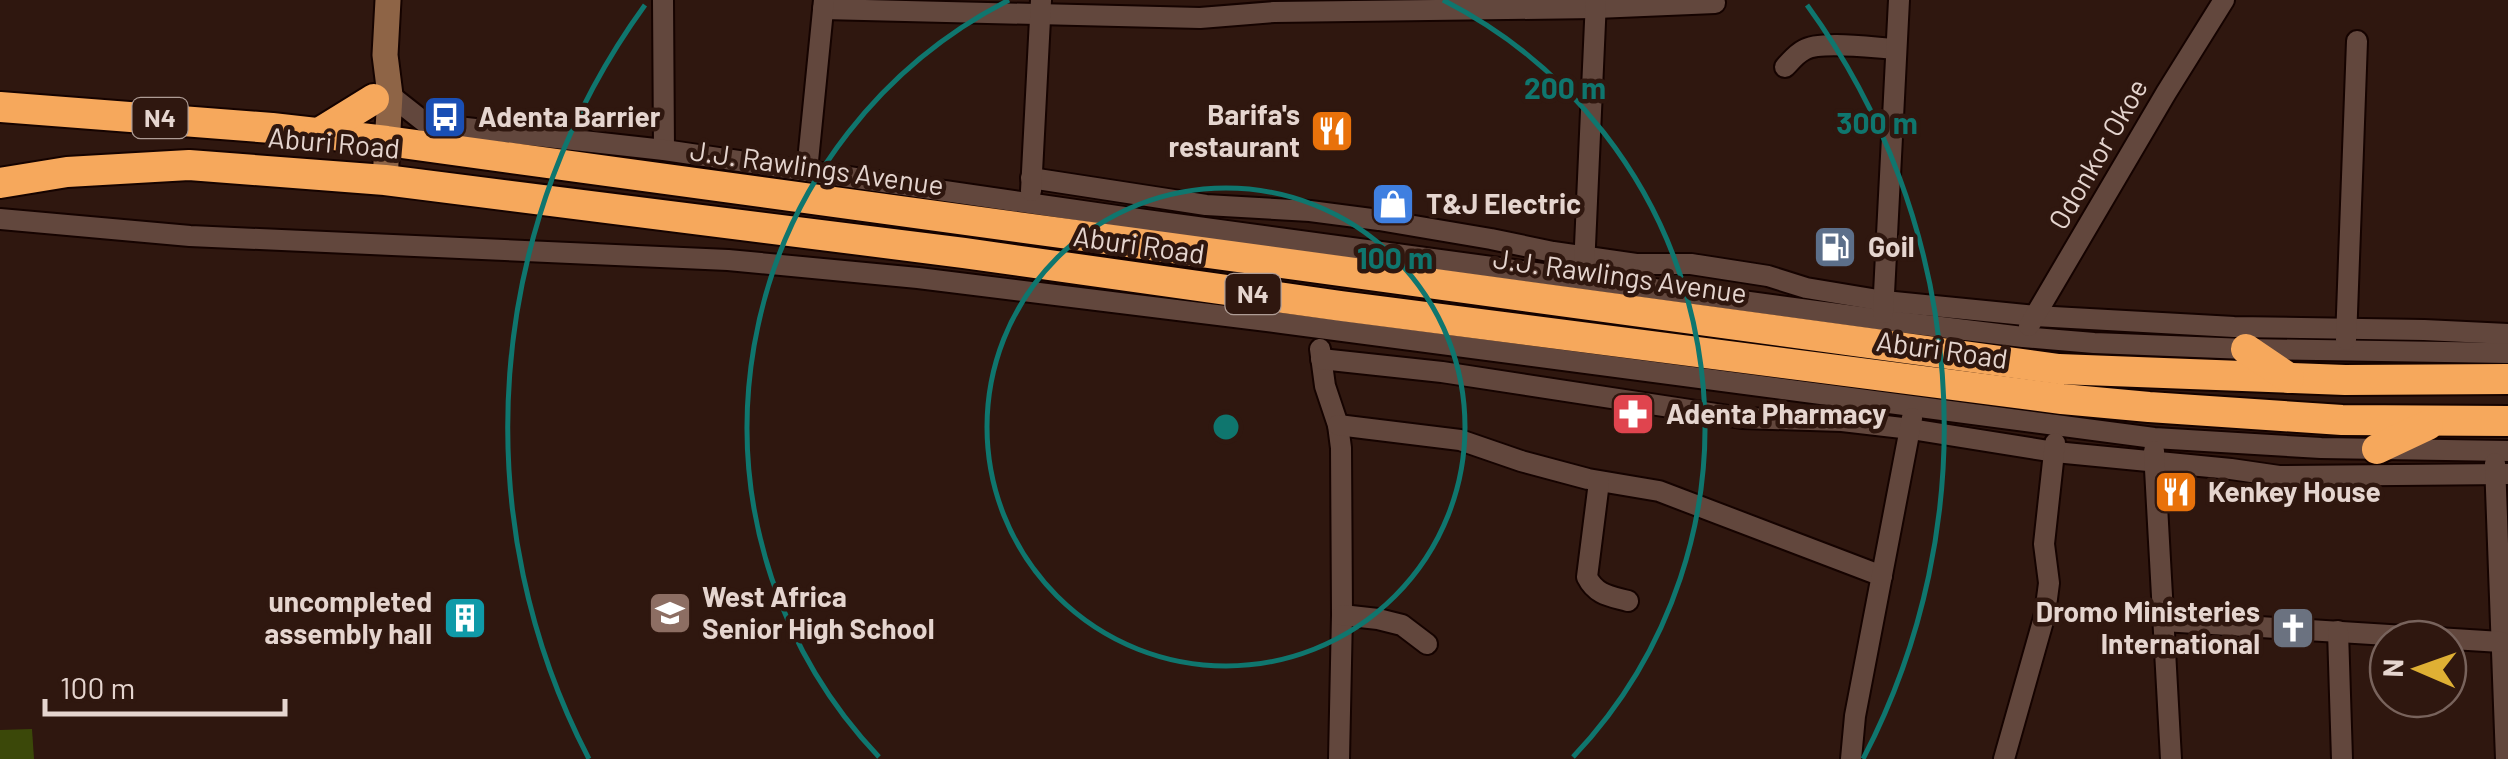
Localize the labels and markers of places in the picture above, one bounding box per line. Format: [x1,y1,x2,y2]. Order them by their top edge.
bus stop icon: Adenta Barrier [422,94,468,140]
place label: Barifa's restaurant [1169,97,1300,163]
place label: Adenta Barrier [478,99,661,133]
restaurant icon: Barifa's restaurant [1309,108,1355,154]
shop icon: T&J Electric [1370,181,1416,227]
place label: T&J Electric [1426,186,1581,220]
fuel station icon: Goil [1812,224,1858,270]
place label: Goil [1868,229,1915,263]
pharmacy icon: Adenta Pharmacy [1610,391,1656,437]
place label: Adenta Pharmacy [1666,396,1886,430]
centre of rings [1208,409,1244,445]
restaurant icon: Kenkey House [2153,469,2199,515]
place label: Kenkey House [2208,474,2381,508]
place label: West Africa Senior High School [702,579,935,645]
place label: uncompleted assembly hall [265,584,432,650]
school or university icon: West Africa Senior High School [647,590,693,636]
place label: Dromo Ministeries International [2036,594,2260,660]
building icon: uncompleted assembly hall [442,595,488,641]
church icon: Dromo Ministeries International [2270,605,2316,651]

